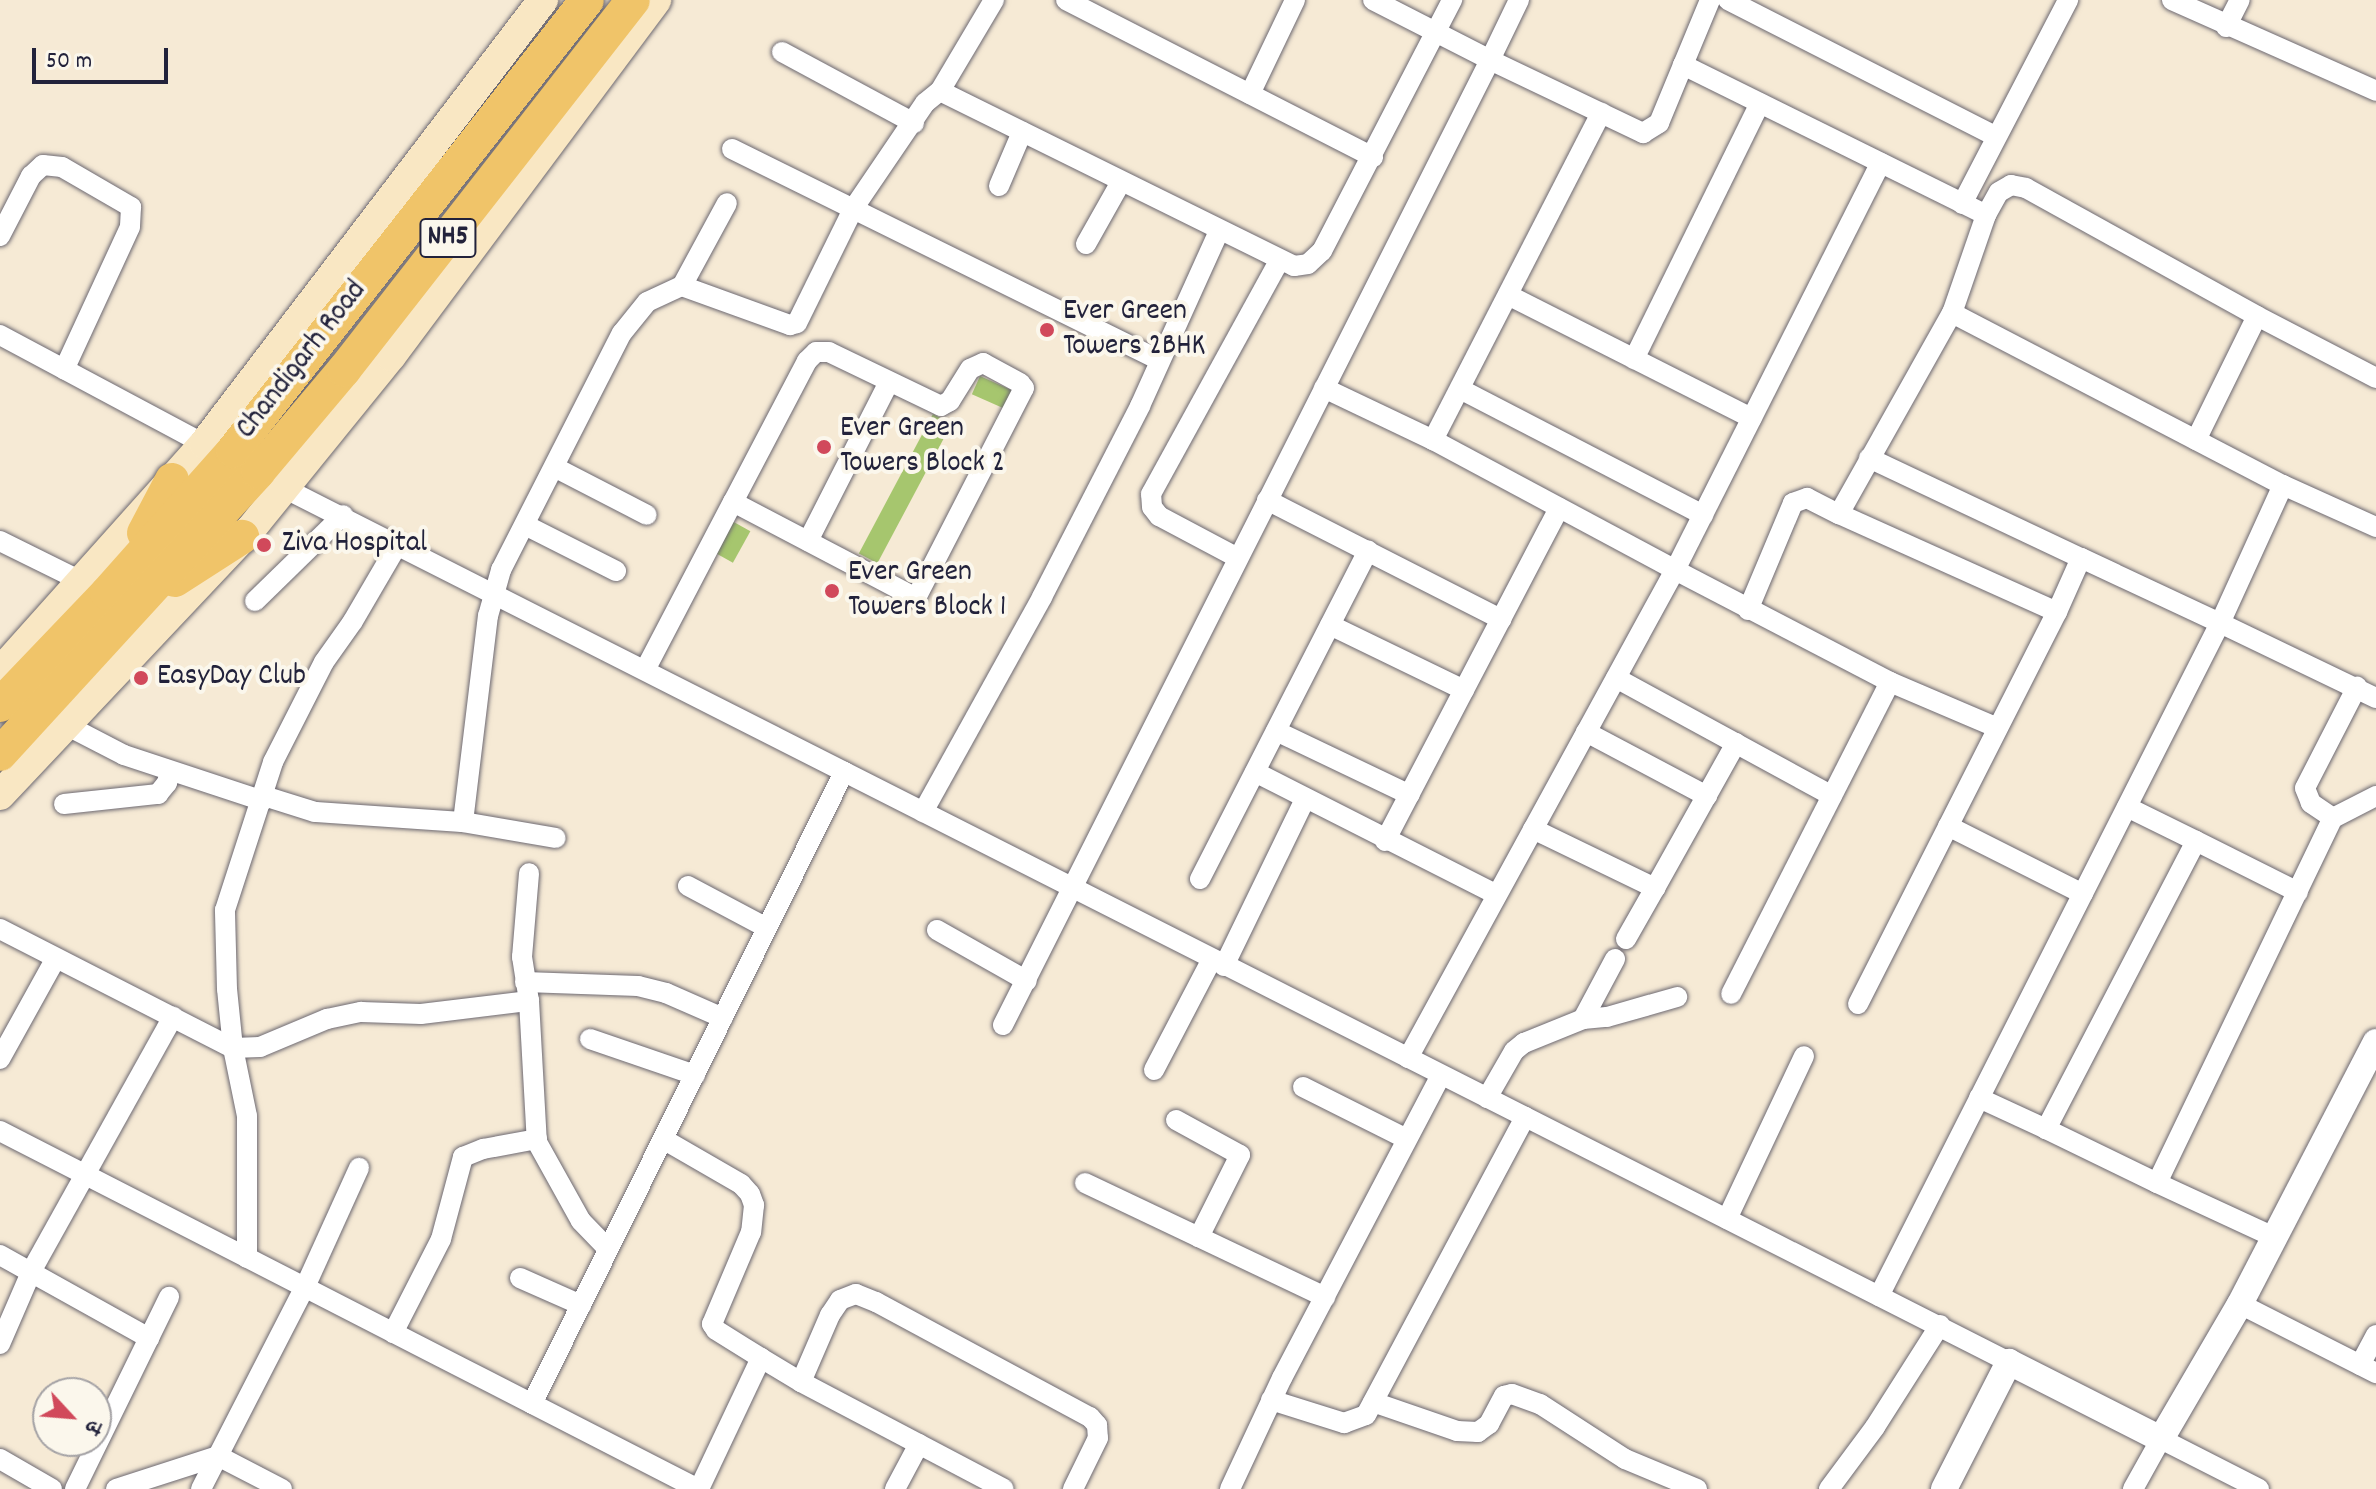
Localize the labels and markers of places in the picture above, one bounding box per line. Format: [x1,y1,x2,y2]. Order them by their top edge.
place label: Ever Green Towers 2BHK [1063,295,1205,366]
marker: Ever Green Towers 2BHK [1038,321,1056,339]
place label: Ever Green Towers Block 2 [840,412,1005,482]
marker: Ever Green Towers Block 2 [815,438,833,456]
place label: Ziva Hospital [282,527,427,563]
marker: Ziva Hospital [253,534,275,556]
place label: Ever Green Towers Block 1 [848,556,1006,626]
marker: Ever Green Towers Block 1 [823,582,841,600]
place label: EasyDay Club [157,660,306,696]
marker: EasyDay Club [132,669,150,687]

